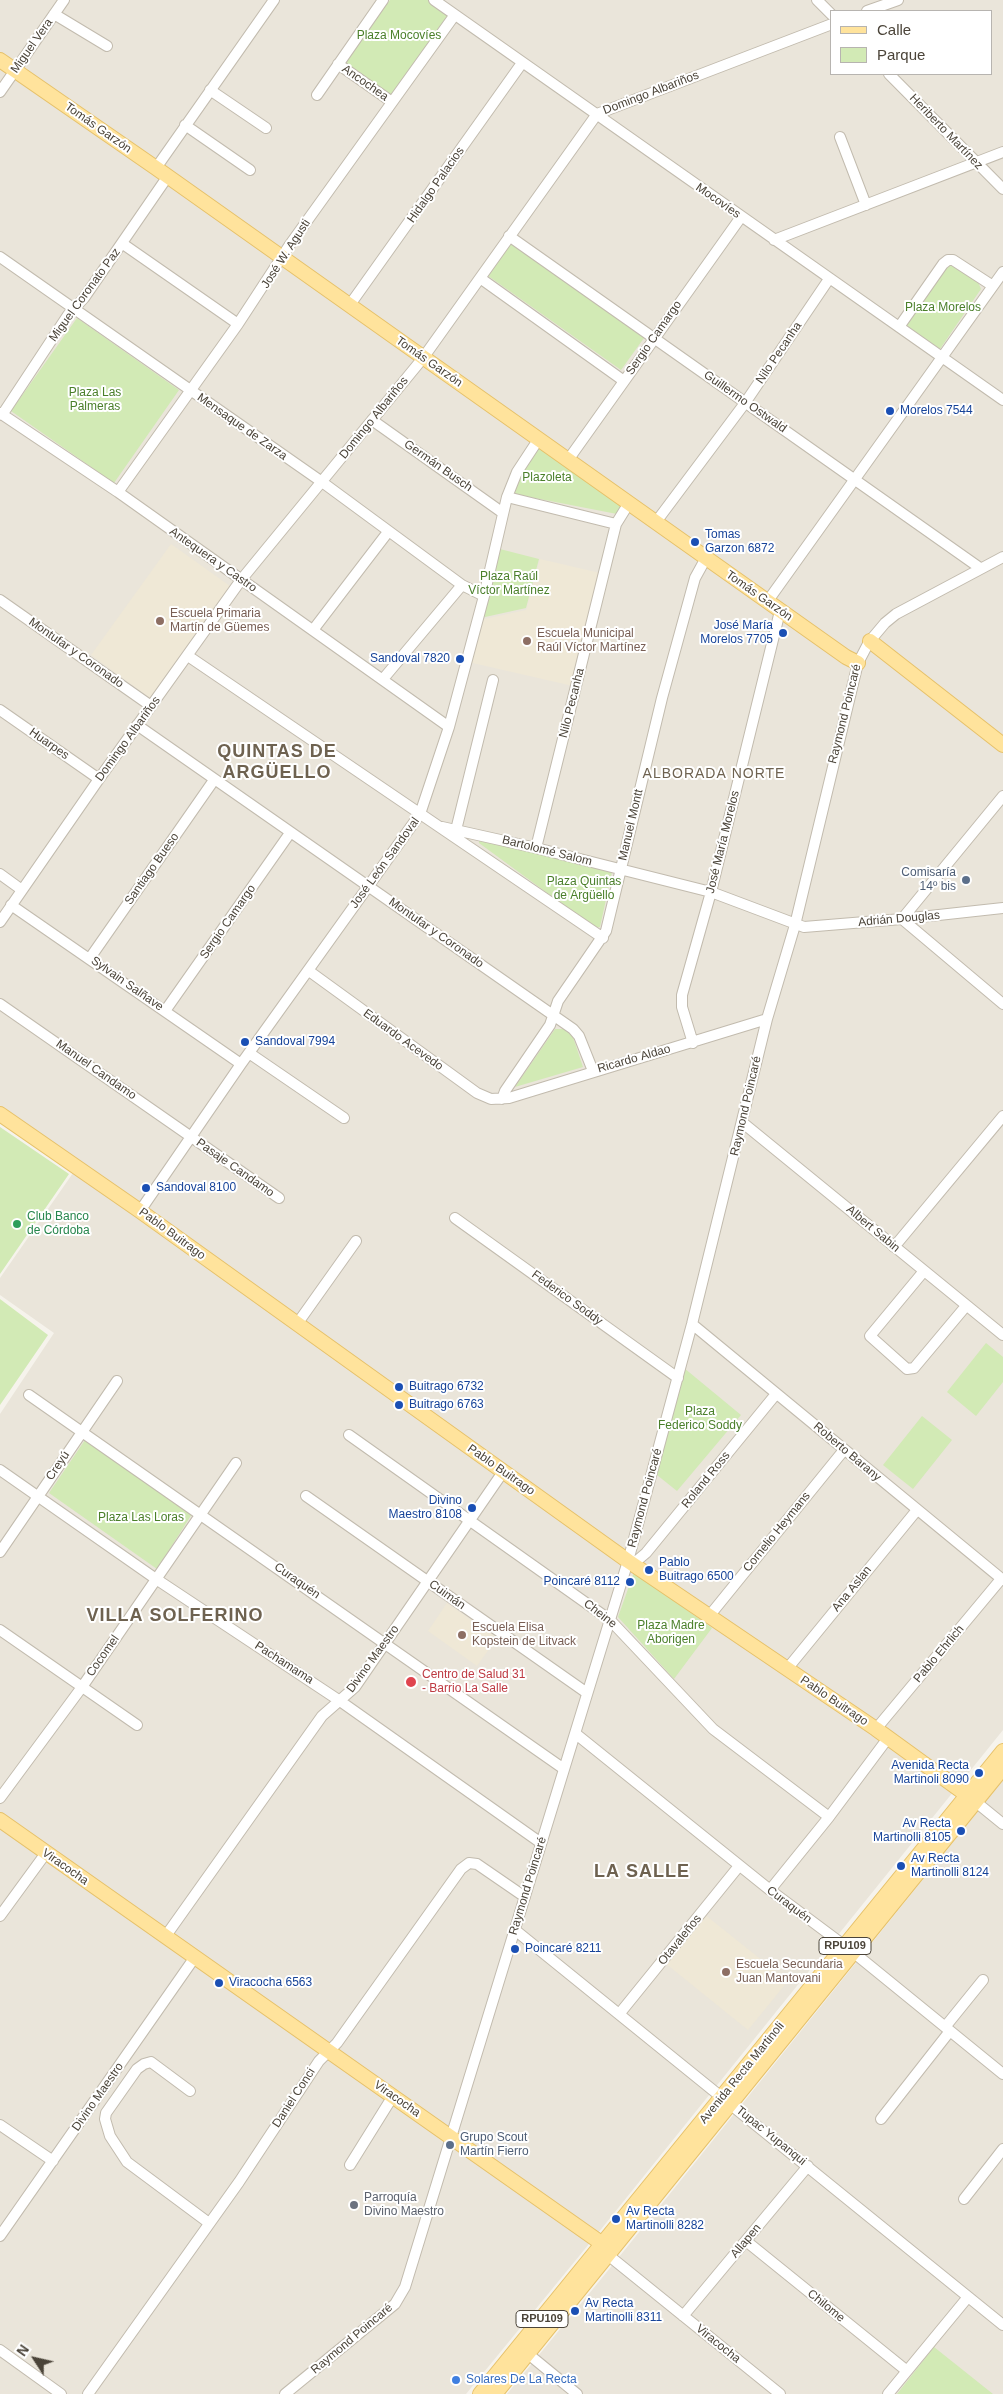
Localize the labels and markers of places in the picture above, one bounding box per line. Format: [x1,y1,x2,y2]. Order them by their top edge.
place label: Morelos 7544 [900,404,973,418]
marker: Morelos 7544 [884,405,896,417]
place label: Tomas Garzon 6872 [705,528,774,556]
marker: Tomas Garzon 6872 [689,536,701,548]
place label: Escuela Primaria Martín de Güemes [170,607,269,635]
marker: Escuela Primaria Martín de Güemes [154,615,166,627]
place label: José María Morelos 7705 [700,619,773,647]
place label: Escuela Municipal Raúl Víctor Martínez [537,627,646,655]
marker: José María Morelos 7705 [777,627,789,639]
marker: Escuela Municipal Raúl Víctor Martínez [521,635,533,647]
place label: Sandoval 7820 [370,652,450,666]
marker: Sandoval 7820 [454,653,466,665]
place label: Comisaría 14º bis [901,866,956,894]
marker: Comisaría 14º bis [960,874,972,886]
place label: Sandoval 7994 [255,1035,335,1049]
marker: Sandoval 7994 [239,1036,251,1048]
place label: Sandoval 8100 [156,1181,236,1195]
marker: Sandoval 8100 [140,1182,152,1194]
place label: Club Banco de Córdoba [27,1210,90,1238]
marker: Club Banco de Córdoba [11,1218,23,1230]
place label: Buitrago 6732 [409,1380,484,1394]
marker: Buitrago 6732 [393,1381,405,1393]
place label: Buitrago 6763 [409,1398,484,1412]
marker: Buitrago 6763 [393,1399,405,1411]
place label: Divino Maestro 8108 [389,1494,462,1522]
marker: Divino Maestro 8108 [466,1502,478,1514]
place label: Pablo Buitrago 6500 [659,1556,734,1584]
marker: Pablo Buitrago 6500 [643,1564,655,1576]
place label: Poincaré 8112 [544,1575,620,1589]
marker: Poincaré 8112 [624,1576,636,1588]
place label: Escuela Elisa Kopstein de Litvack [472,1621,576,1649]
marker: Escuela Elisa Kopstein de Litvack [456,1629,468,1641]
place label: Centro de Salud 31 - Barrio La Salle [422,1668,525,1696]
marker: Centro de Salud 31 - Barrio La Salle [404,1675,418,1689]
place label: Avenida Recta Martinoli 8090 [891,1759,969,1787]
marker: Avenida Recta Martinoli 8090 [973,1767,985,1779]
place label: Av Recta Martinolli 8105 [873,1817,951,1845]
marker: Av Recta Martinolli 8105 [955,1825,967,1837]
place label: Av Recta Martinolli 8124 [911,1852,989,1880]
marker: Av Recta Martinolli 8124 [895,1860,907,1872]
place label: Poincaré 8211 [525,1942,602,1956]
marker: Poincaré 8211 [509,1943,521,1955]
place label: Escuela Secundaria Juan Mantovani [736,1958,843,1986]
marker: Escuela Secundaria Juan Mantovani [720,1966,732,1978]
place label: Viracocha 6563 [229,1976,312,1990]
marker: Viracocha 6563 [213,1977,225,1989]
place label: Grupo Scout Martín Fierro [460,2131,529,2159]
marker: Grupo Scout Martín Fierro [444,2139,456,2151]
place label: Parroquía Divino Maestro [364,2191,444,2219]
marker: Parroquía Divino Maestro [348,2199,360,2211]
place label: Av Recta Martinolli 8282 [626,2205,704,2233]
marker: Av Recta Martinolli 8282 [610,2213,622,2225]
place label: Av Recta Martinolli 8311 [585,2297,662,2325]
marker: Av Recta Martinolli 8311 [569,2305,581,2317]
place label: Solares De La Recta [466,2373,577,2387]
marker: Solares De La Recta [450,2374,462,2386]

